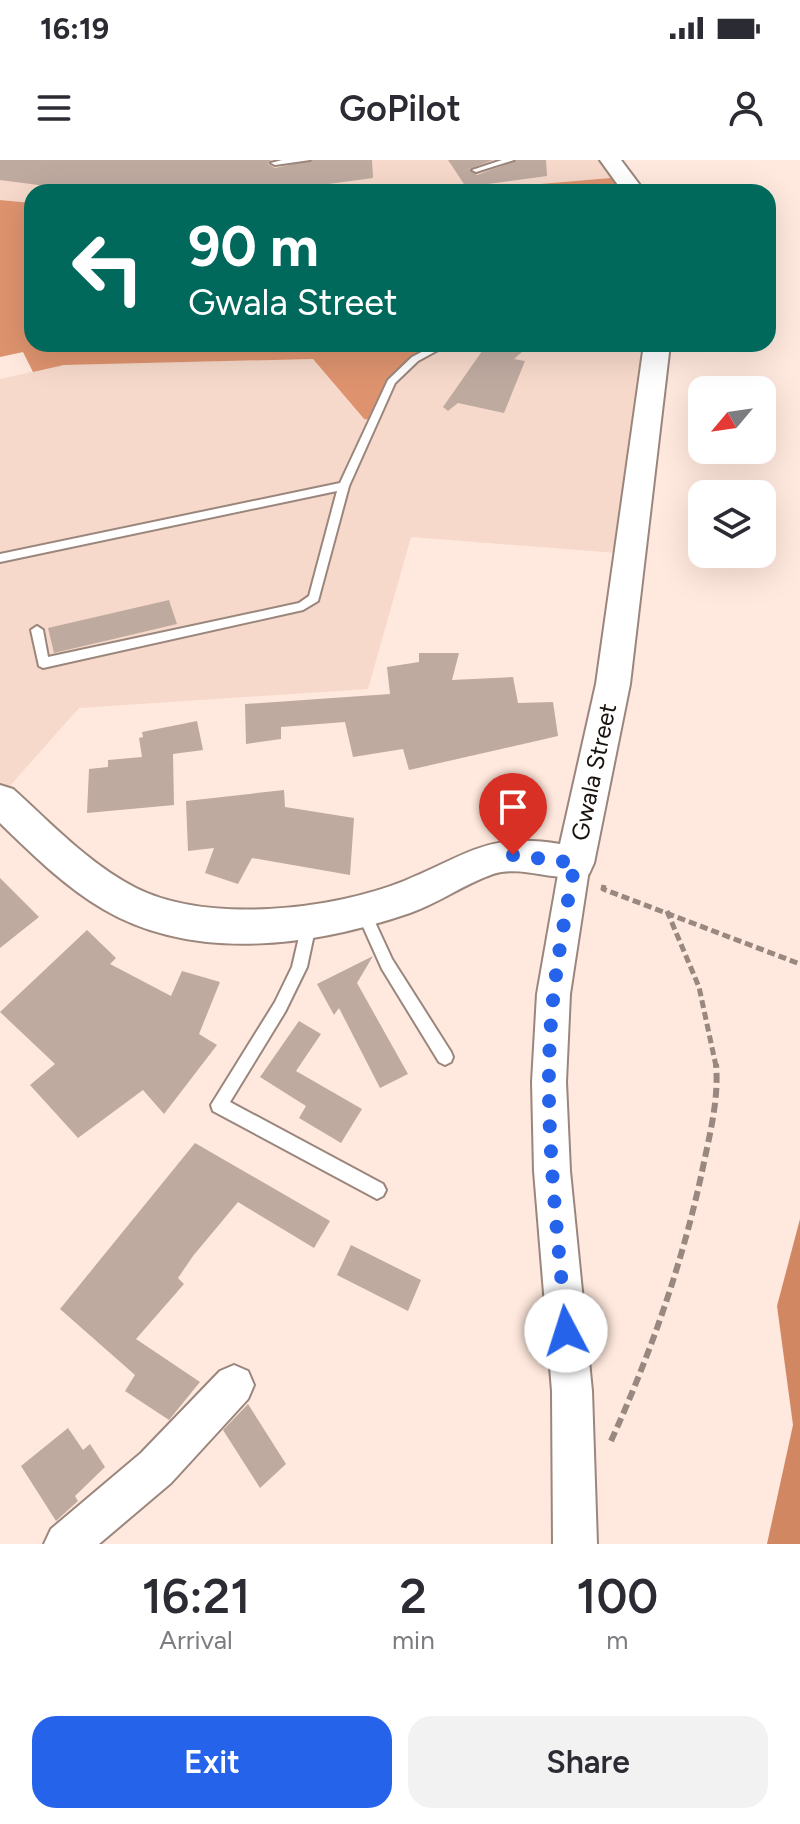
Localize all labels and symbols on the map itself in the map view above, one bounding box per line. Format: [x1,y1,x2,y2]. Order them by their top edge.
north arrow [688,376,776,464]
street label: Gwala Street [565,701,622,843]
pin [479,773,547,855]
position arrow [524,1289,608,1373]

